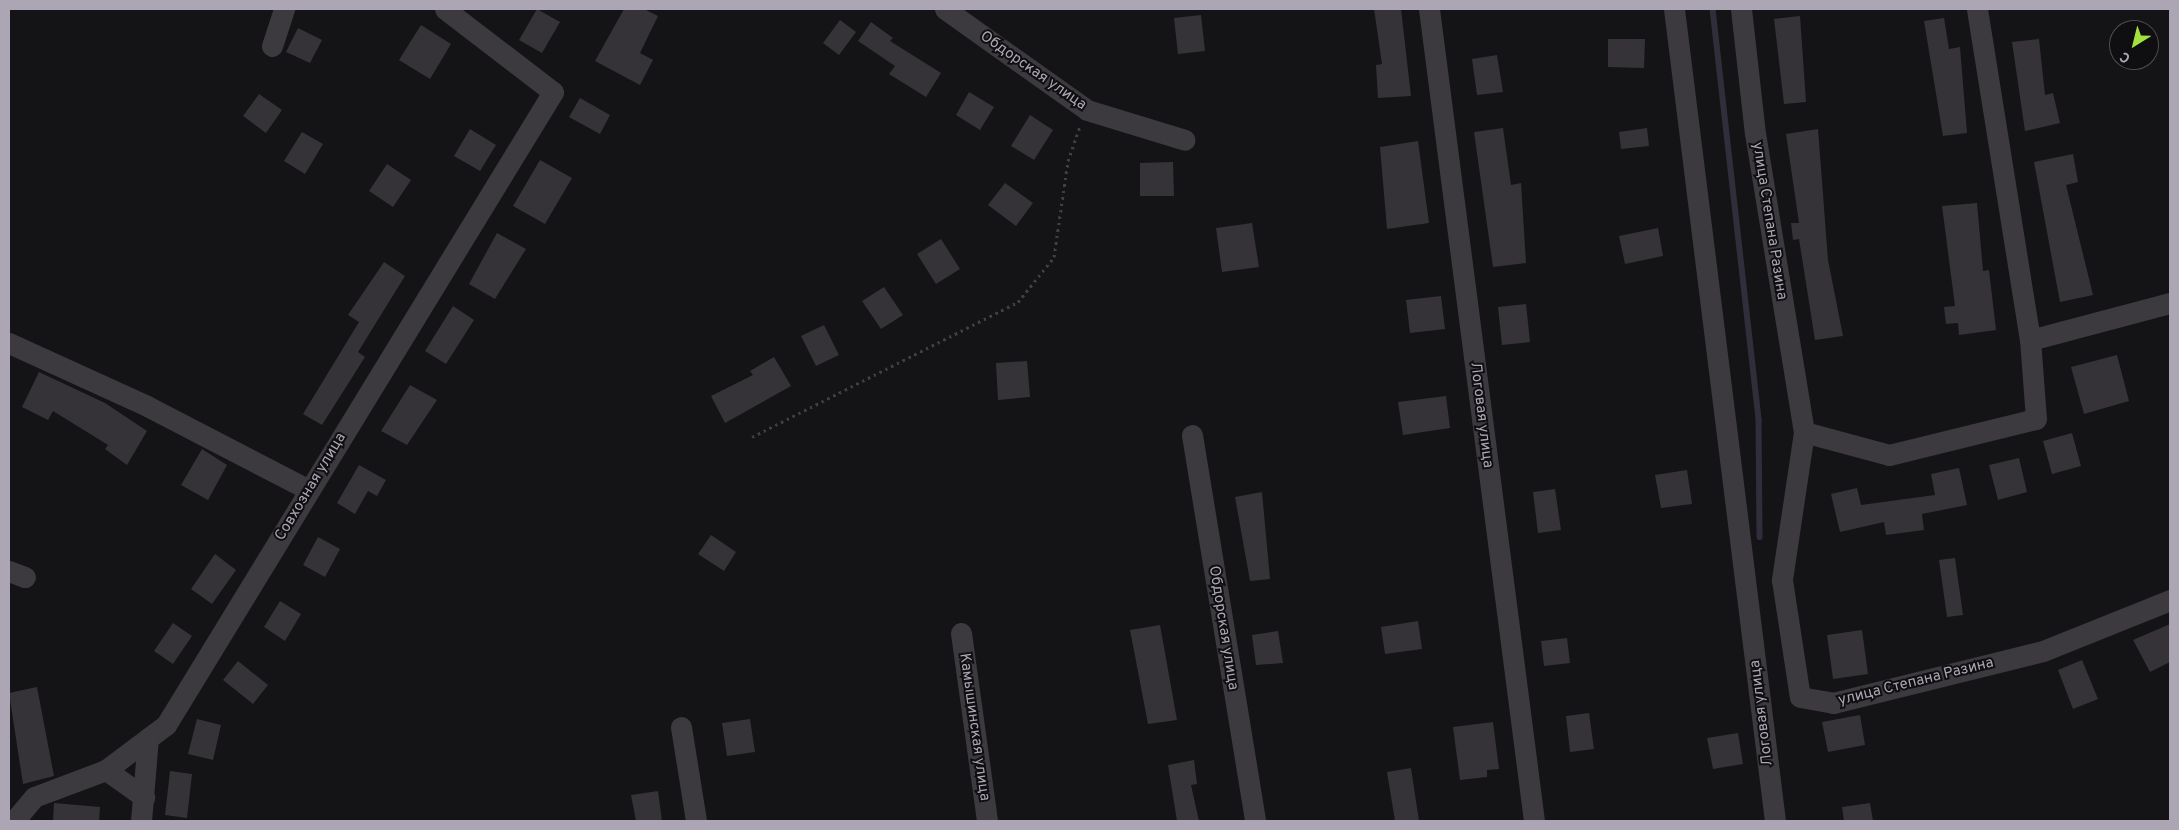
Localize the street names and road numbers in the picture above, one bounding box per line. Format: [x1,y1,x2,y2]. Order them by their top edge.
street label: Обдорская улица [976,28,1090,114]
street label: улица Степана Разина [1748,141,1790,301]
street label: Логовая улица [1466,361,1496,469]
street label: Совхозная улица [272,430,350,544]
street label: Обдорская улица [1204,565,1242,691]
street label: Камышинская улица [955,652,993,802]
street label: улица Степана Разина [1837,654,1995,710]
street label: Логовая улица [1747,659,1777,767]

